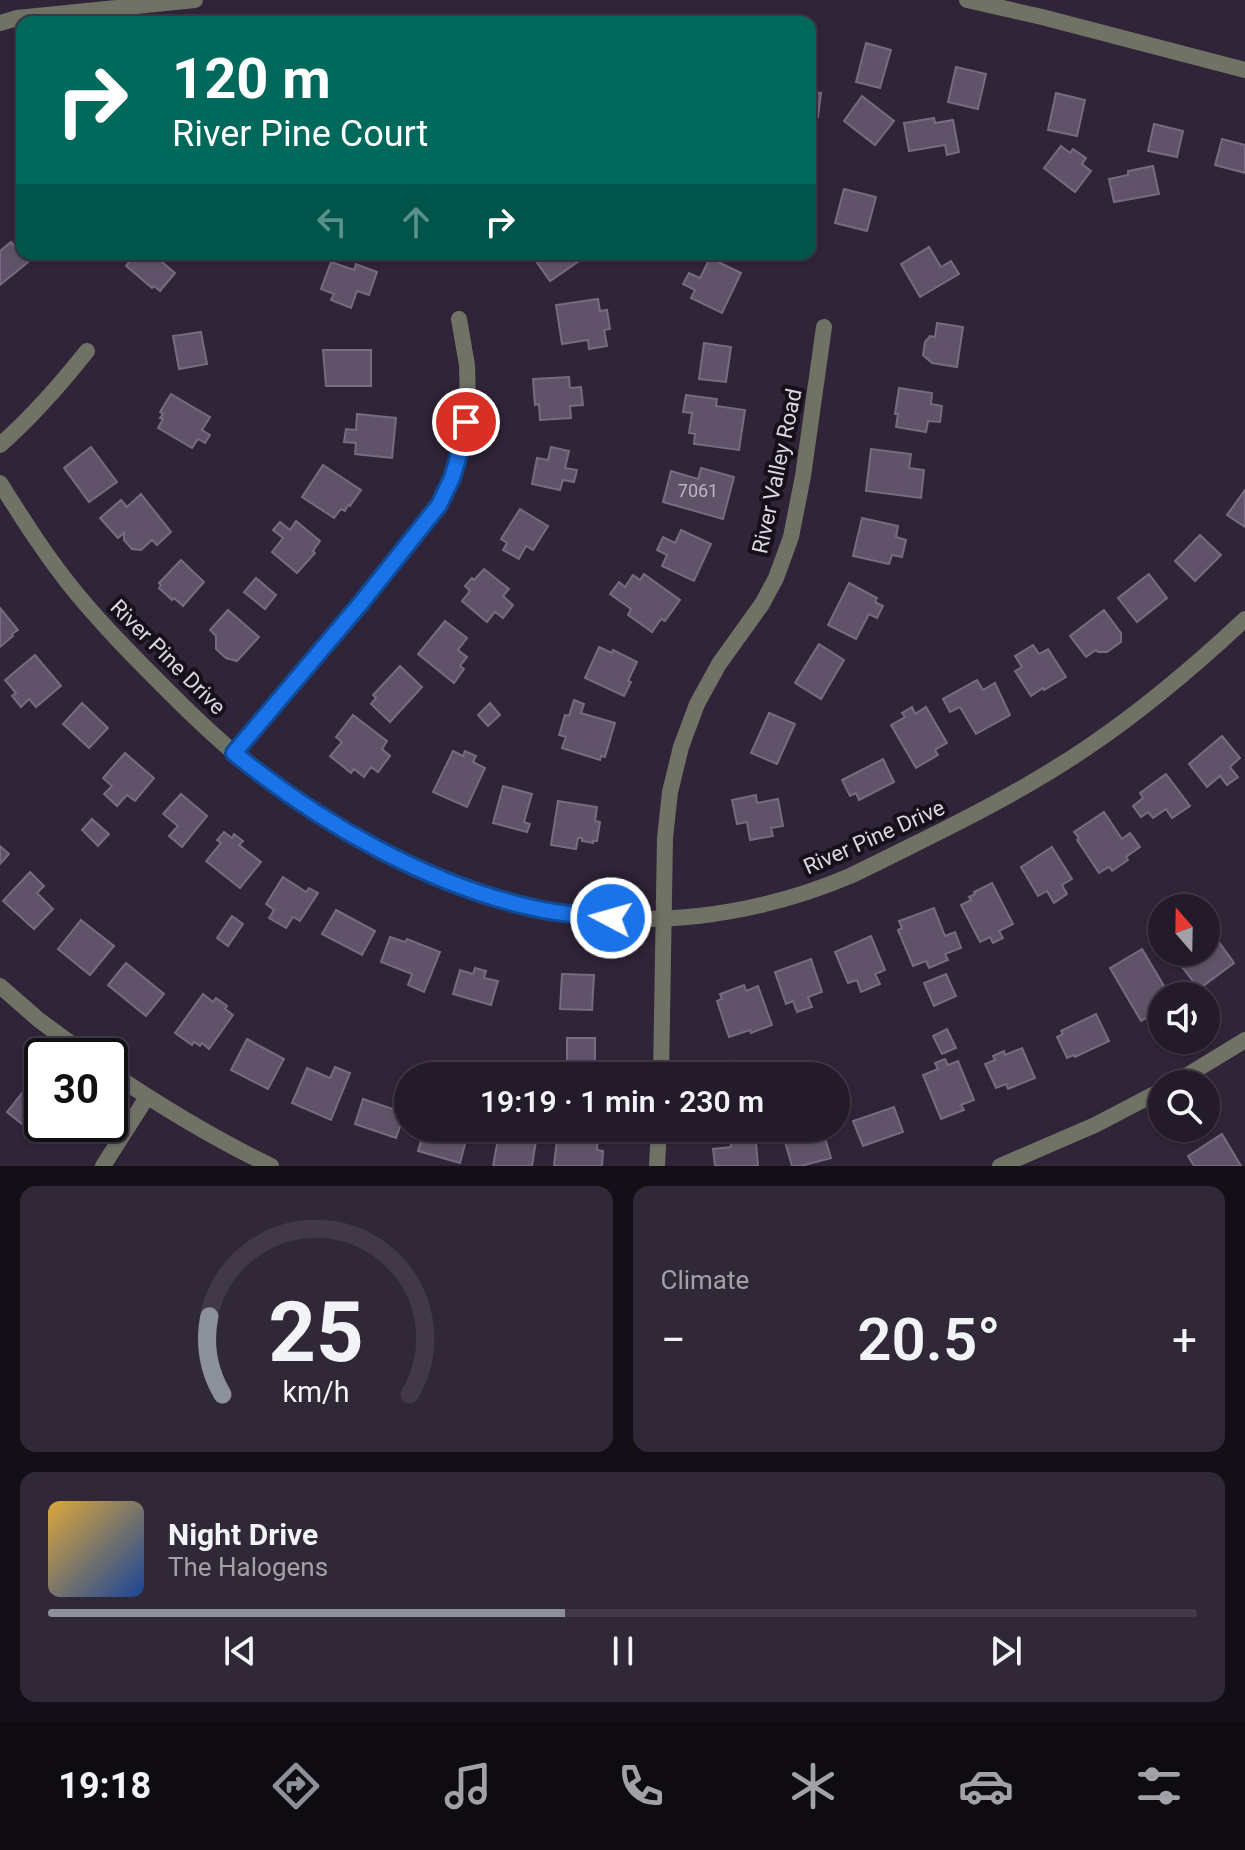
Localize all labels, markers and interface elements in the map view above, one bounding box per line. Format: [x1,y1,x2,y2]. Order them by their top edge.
text: 120 m [172,46,331,112]
icon: right [40,48,144,152]
text: River Pine Court [172,113,428,155]
icon: left [310,200,354,244]
icon: ahead [394,200,438,244]
icon: right [478,200,522,244]
street label: River Valley Road [747,386,807,556]
pin [432,388,500,456]
icon: arrive [444,400,488,444]
house number: 7061 [678,480,718,501]
street label: River Pine Drive [105,594,231,720]
street label: River Pine Drive [800,795,948,879]
position arrow [569,876,653,960]
north arrow [1148,894,1220,966]
map controls [1148,894,1220,1142]
button: sound [1148,982,1220,1054]
speed limit sign: 30 [24,1038,128,1142]
button: search [1148,1070,1220,1142]
text: 19:19 · 1 min · 230 m [480,1084,764,1119]
text: Climate [661,1265,749,1295]
text: 25 [269,1284,364,1381]
text: 20.5° [857,1304,1000,1375]
text: − [661,1314,686,1366]
text: + [1172,1314,1197,1366]
text: km/h [283,1375,350,1409]
text: Night Drive [168,1517,318,1552]
text: The Halogens [168,1552,328,1582]
icon: previous [218,1629,262,1673]
icon: pause [601,1629,645,1673]
icon: next [984,1629,1028,1673]
icon: directions [268,1758,324,1814]
icon: music [440,1758,496,1814]
icon: phone [613,1758,669,1814]
icon: climate [785,1758,841,1814]
icon: car [958,1758,1014,1814]
icon: filters [1131,1758,1187,1814]
text: 19:18 [58,1765,151,1807]

